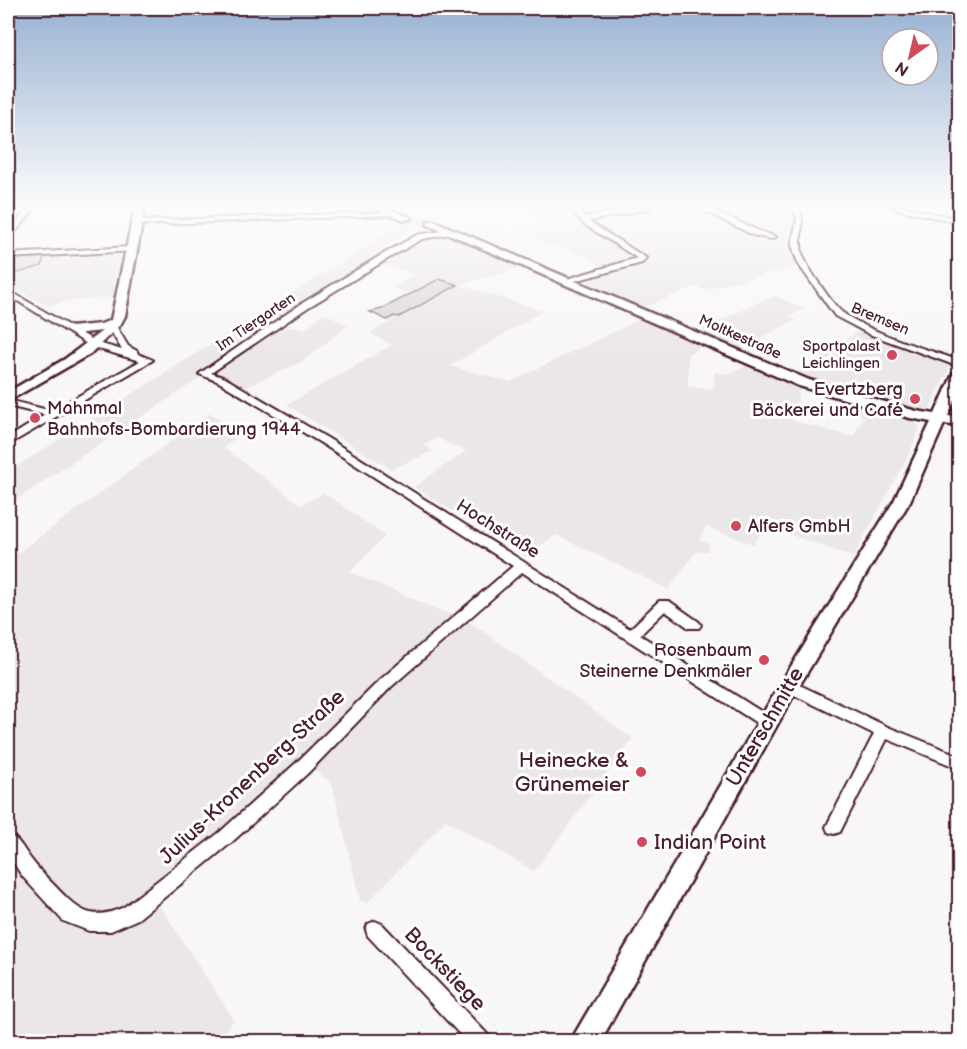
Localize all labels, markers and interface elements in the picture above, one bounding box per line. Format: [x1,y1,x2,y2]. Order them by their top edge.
north arrow [880,27,940,87]
text: N [892,57,913,79]
street label: Im Tiergarten [213,289,299,355]
street label: Bremsen [848,298,912,340]
street label: Moltkestraße [696,310,784,364]
place label: Sportpalast Leichlingen [802,337,880,373]
marker: Sportpalast Leichlingen [885,348,899,362]
place label: Evertzberg Bäckerei und Café [752,379,903,421]
marker: Evertzberg Bäckerei und Café [908,392,922,406]
place label: Mahnmal Bahnhofs-Bombardierung 1944 [47,398,301,440]
marker: Mahnmal Bahnhofs-Bombardierung 1944 [28,411,42,425]
street label: Hochstraße [452,495,544,563]
place label: Alfers GmbH [748,516,851,537]
marker: Alfers GmbH [729,519,743,533]
place label: Rosenbaum Steinerne Denkmäler [580,640,753,682]
marker: Rosenbaum Steinerne Denkmäler [757,653,771,667]
street label: Unterschmitte [721,663,809,791]
street label: Julius-Kronenberg-Straße [154,684,350,870]
place label: Heinecke & Grünemeier [515,748,629,797]
marker: Heinecke & Grünemeier [634,765,648,779]
place label: Indian Point [654,830,767,855]
marker: Indian Point [635,835,649,849]
street label: Bockstiege [399,922,491,1016]

